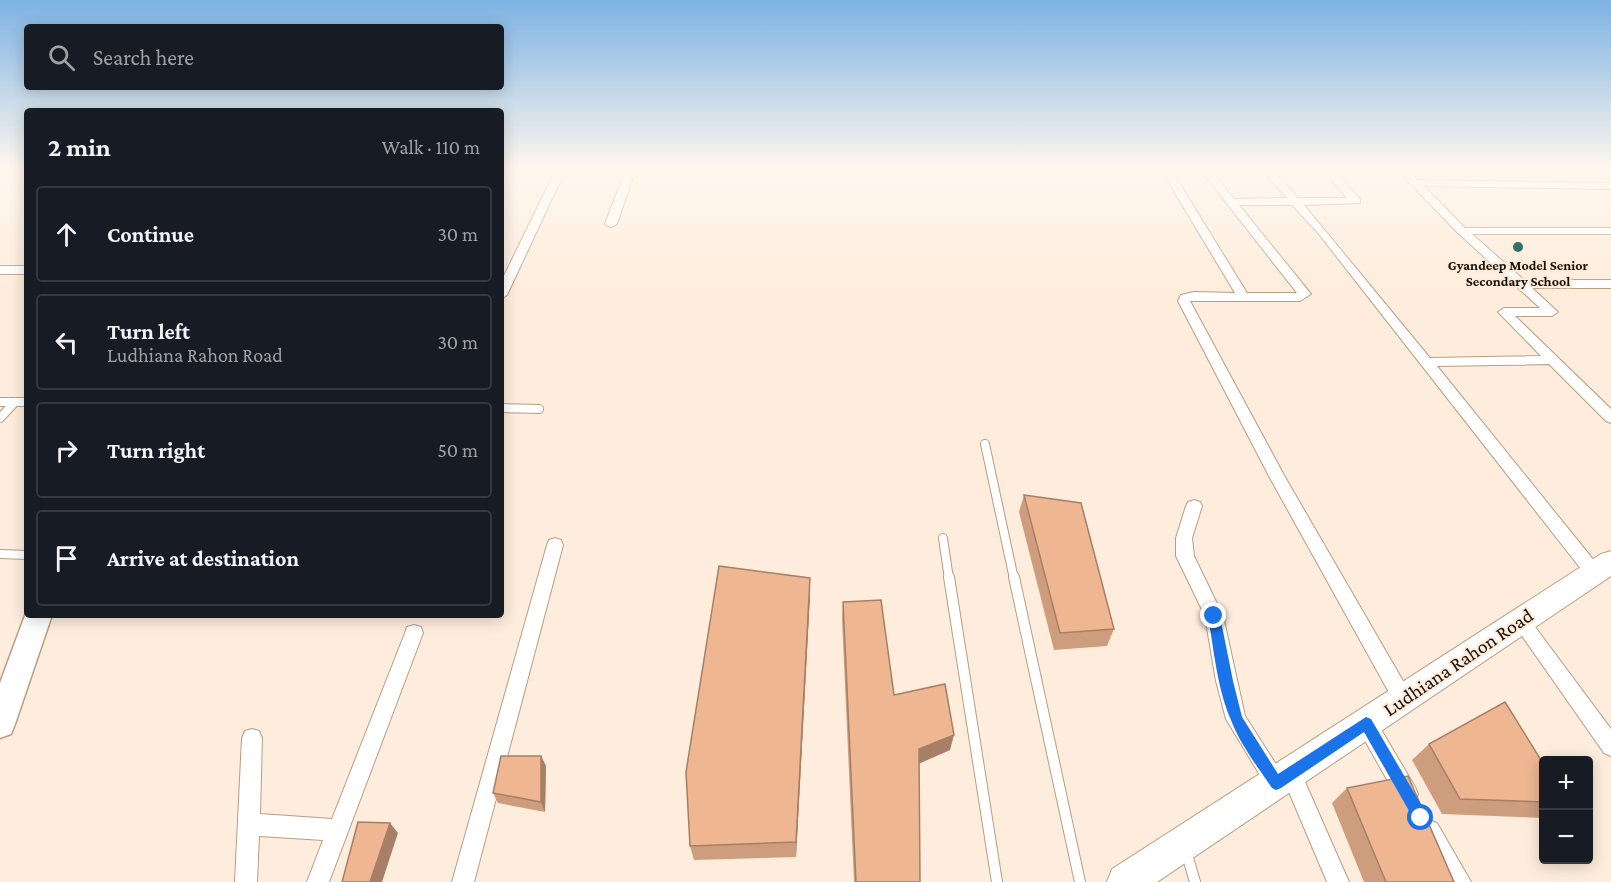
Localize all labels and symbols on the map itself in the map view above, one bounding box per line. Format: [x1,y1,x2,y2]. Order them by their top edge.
marker: Gyandeep Model Senior Secondary School [1511,240,1525,254]
place label: Gyandeep Model Senior Secondary School [1448,257,1589,289]
route end [1200,602,1226,628]
street label: Ludhiana Rahon Road [1379,603,1537,720]
route start [1407,804,1433,830]

